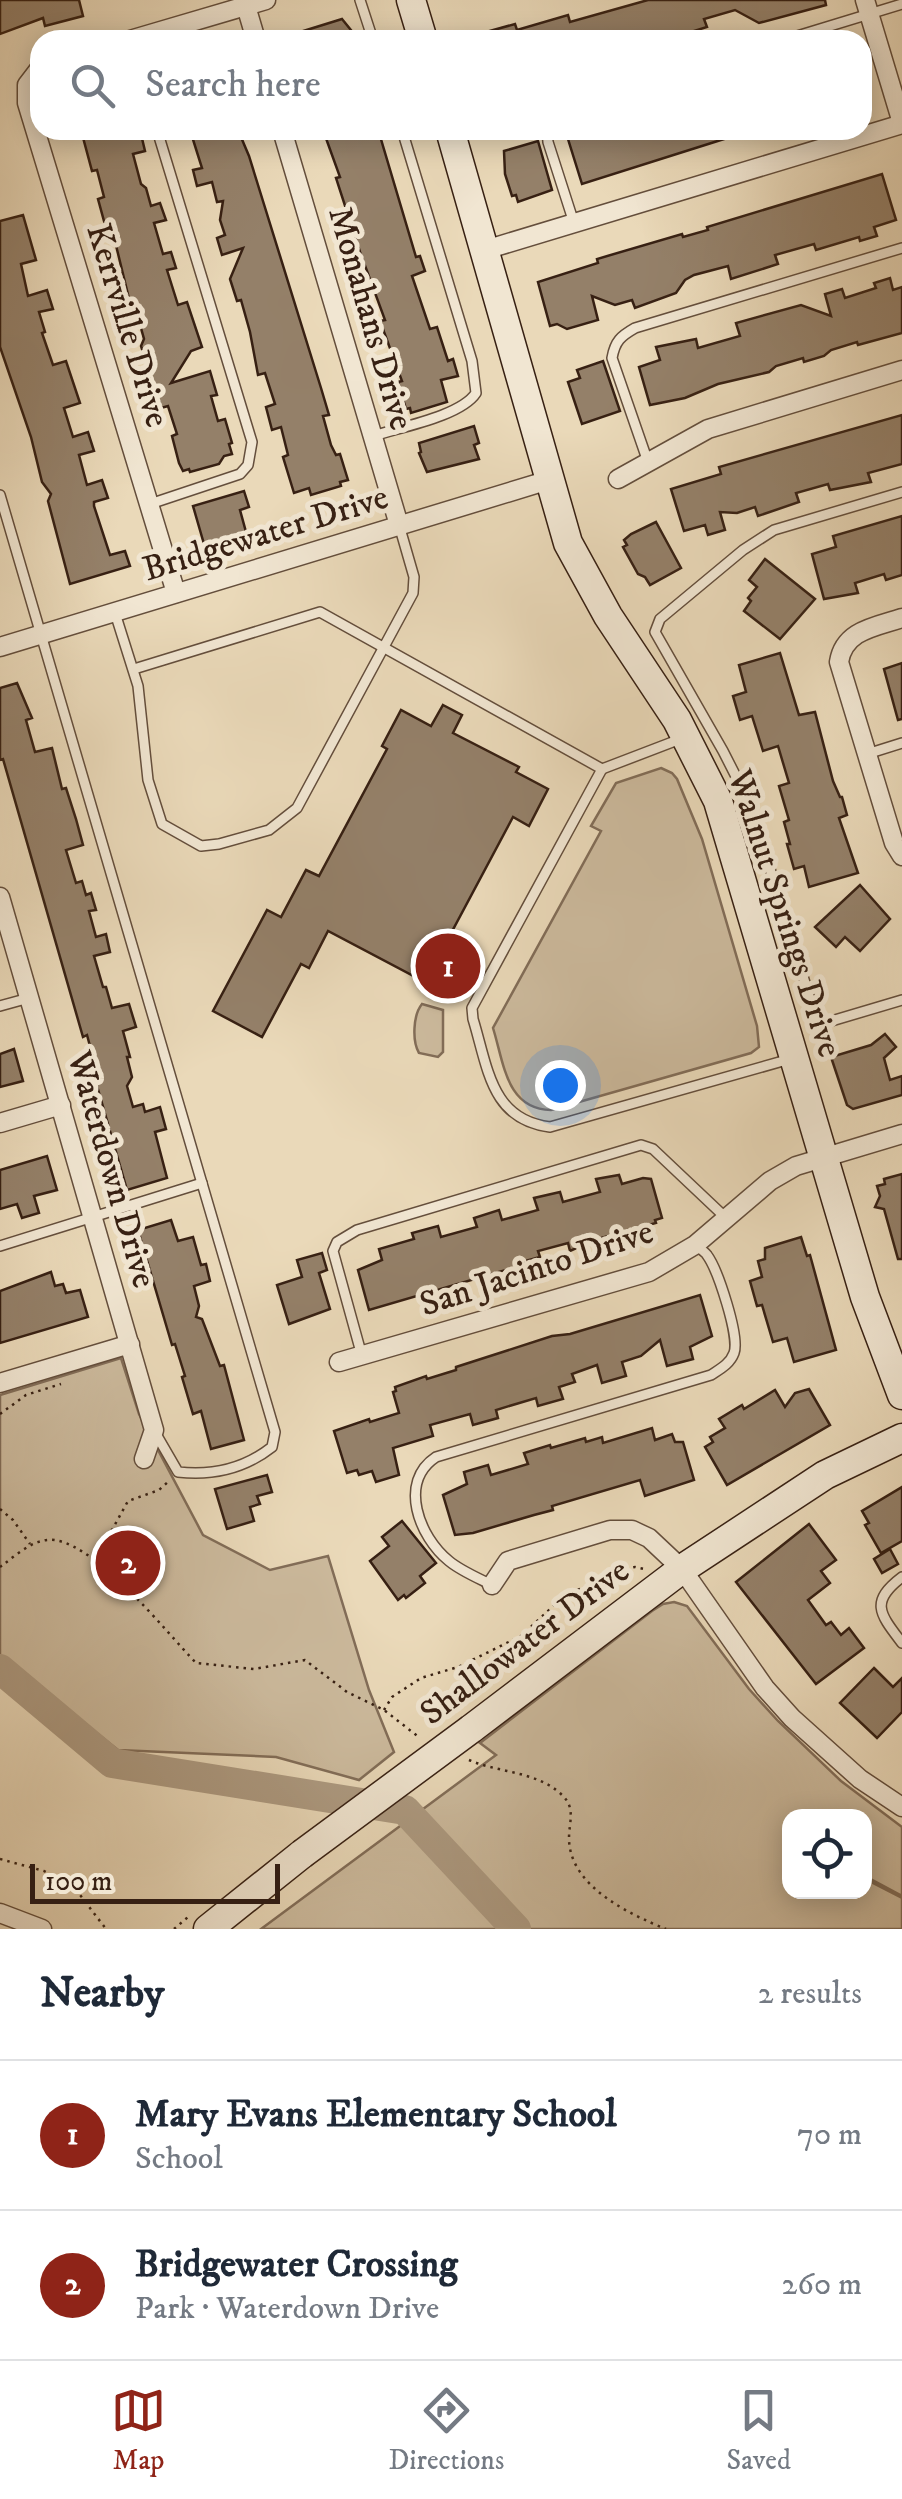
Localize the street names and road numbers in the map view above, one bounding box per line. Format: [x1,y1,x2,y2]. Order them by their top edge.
street label: Monahans Drive [317,202,423,435]
street label: Kerrville Drive [75,219,179,433]
street label: Bridgewater Drive [138,476,394,592]
street label: Walnut Springs Drive [717,764,851,1063]
street label: Waterdown Drive [56,1045,166,1293]
street label: San Jacinto Drive [414,1210,659,1327]
street label: Shallowater Drive [412,1550,639,1736]

